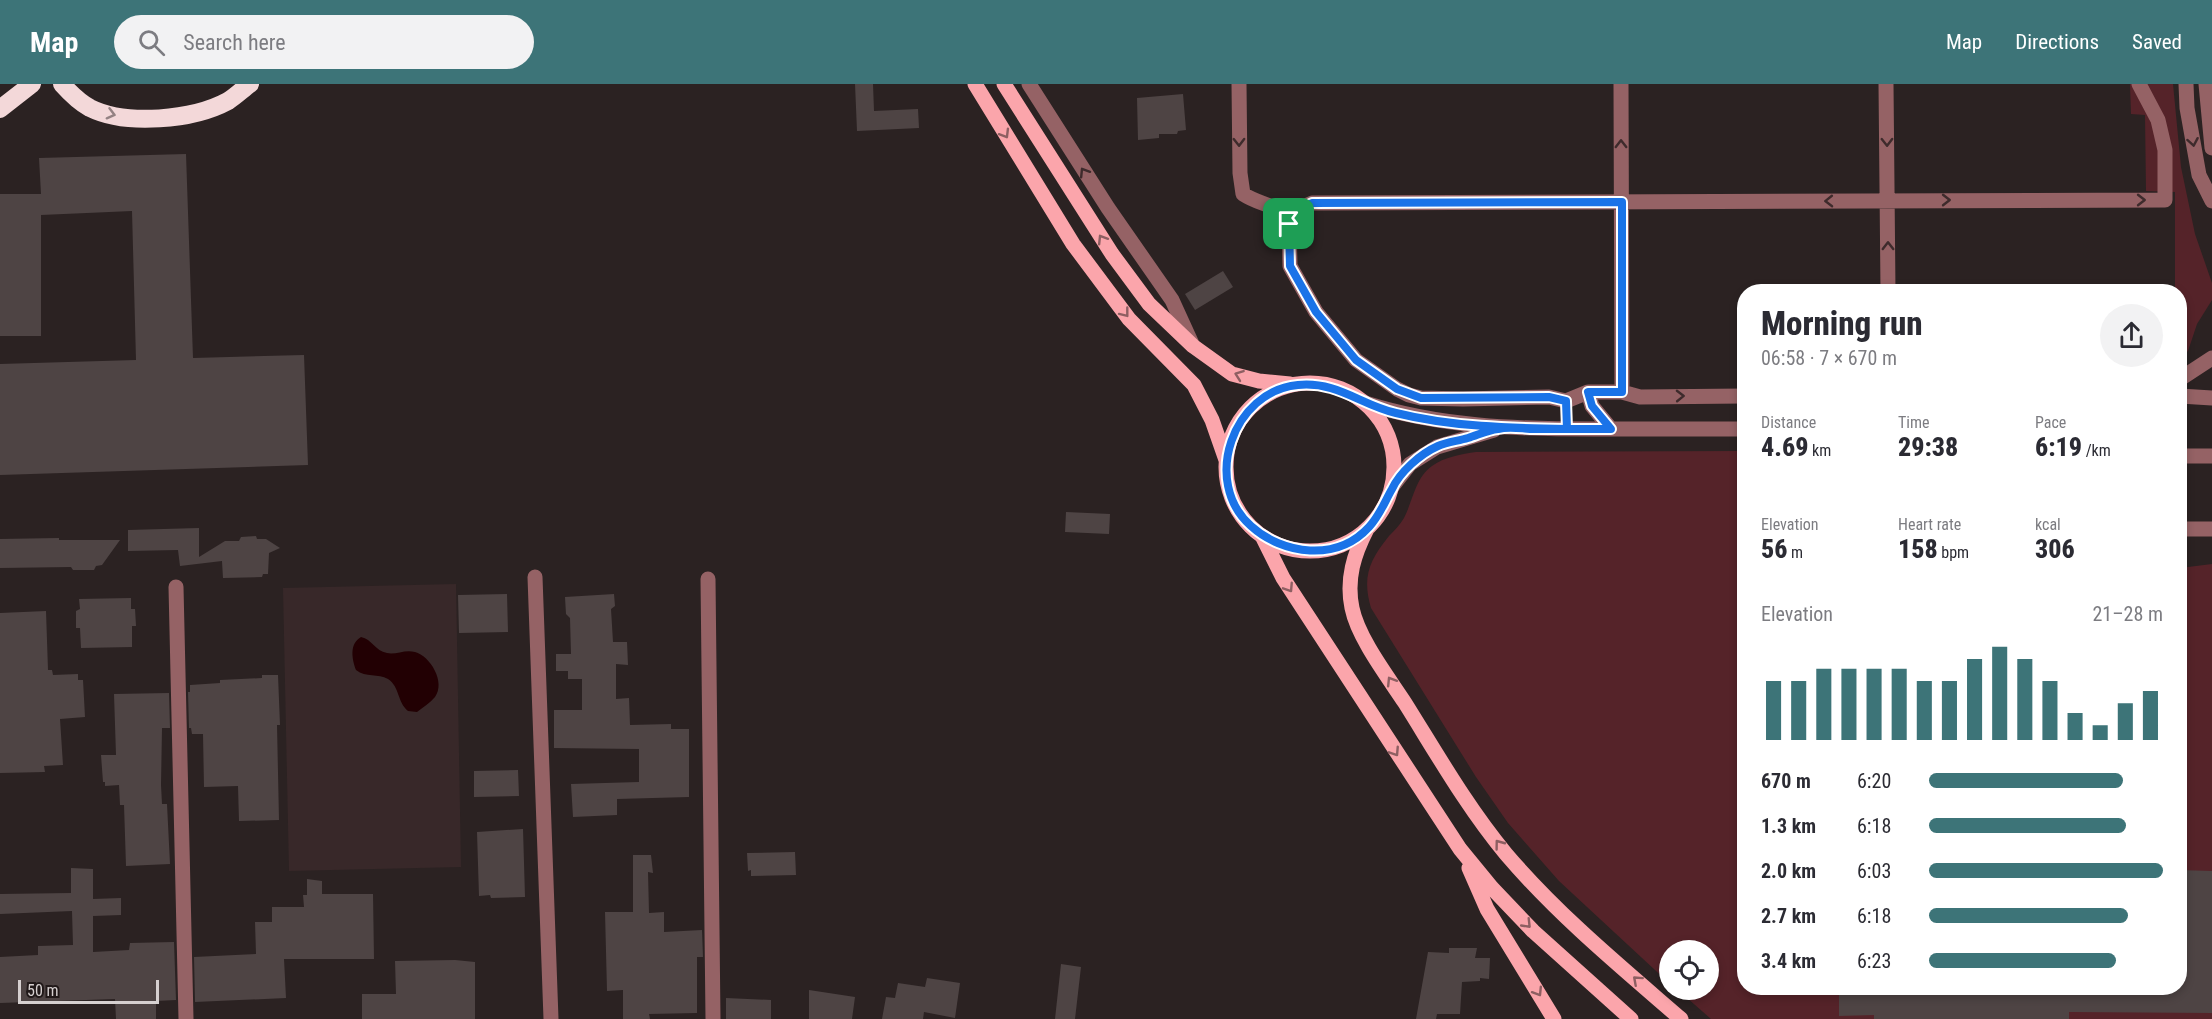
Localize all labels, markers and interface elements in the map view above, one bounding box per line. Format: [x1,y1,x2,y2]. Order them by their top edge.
search box [114,15,534,69]
text: Map [30,26,78,59]
icon: search [135,26,168,59]
text: Search here [183,30,286,55]
text: Map [1946,30,1982,54]
text: Directions [2015,30,2099,54]
text: Saved [2132,30,2182,54]
one-way arrow [105,106,115,119]
one-way arrow [997,128,1009,138]
one-way arrow [2186,137,2199,147]
one-way arrow [1233,138,1245,147]
one-way arrow [1881,138,1893,147]
one-way arrow [1615,139,1628,148]
one-way arrow [1081,167,1092,178]
one-way arrow [1941,194,1950,206]
one-way arrow [2136,194,2145,206]
one-way arrow [1824,195,1833,207]
pin [1263,198,1314,249]
icon: arrive [1272,207,1305,240]
one-way arrow [1098,235,1110,245]
one-way arrow [1882,241,1894,250]
text: Morning run [1761,304,1923,343]
button: share [2100,304,2163,367]
one-way arrow [1118,306,1129,317]
text: 06:58 · 7 × 670 m [1761,346,1897,370]
one-way arrow [1234,369,1244,382]
one-way arrow [1676,390,1685,402]
text: Distance [1761,413,1816,432]
text: Time [1898,413,1930,432]
text: Pace [2035,413,2066,432]
text: 4.69 [1761,432,1808,462]
text: 29:38 [1898,432,1958,462]
text: 6:19 [2035,432,2082,462]
text: km [1808,441,1831,460]
text: /km [2082,441,2111,460]
text: Elevation [1761,515,1819,534]
text: Heart rate [1898,515,1961,534]
text: kcal [2035,515,2061,534]
text: 56 [1761,534,1787,564]
text: 158 [1898,534,1938,564]
text: 306 [2035,534,2075,564]
text: m [1787,543,1803,562]
text: bpm [1938,543,1969,562]
one-way arrow [1282,581,1293,592]
text: Elevation [1761,602,1833,626]
text: 21–28 m [2092,602,2163,626]
one-way arrow [1387,677,1398,688]
one-way arrow [1388,745,1399,756]
text: 670 m [1761,769,1811,793]
text: 6:20 [1857,769,1891,793]
text: 1.3 km [1761,814,1816,838]
text: 6:18 [1857,814,1891,838]
one-way arrow [1495,839,1506,850]
text: 2.0 km [1761,859,1816,883]
text: 6:03 [1857,859,1891,883]
text: 2.7 km [1761,904,1816,928]
text: 6:18 [1857,904,1891,928]
one-way arrow [1520,917,1531,928]
map controls [1659,940,1719,1000]
button: locate [1659,940,1719,1000]
text: 3.4 km [1761,949,1816,973]
text: 6:23 [1857,949,1891,973]
one-way arrow [1633,976,1644,987]
scale bar [18,977,159,1004]
text: 50 m [27,981,59,1000]
one-way arrow [1530,986,1541,997]

